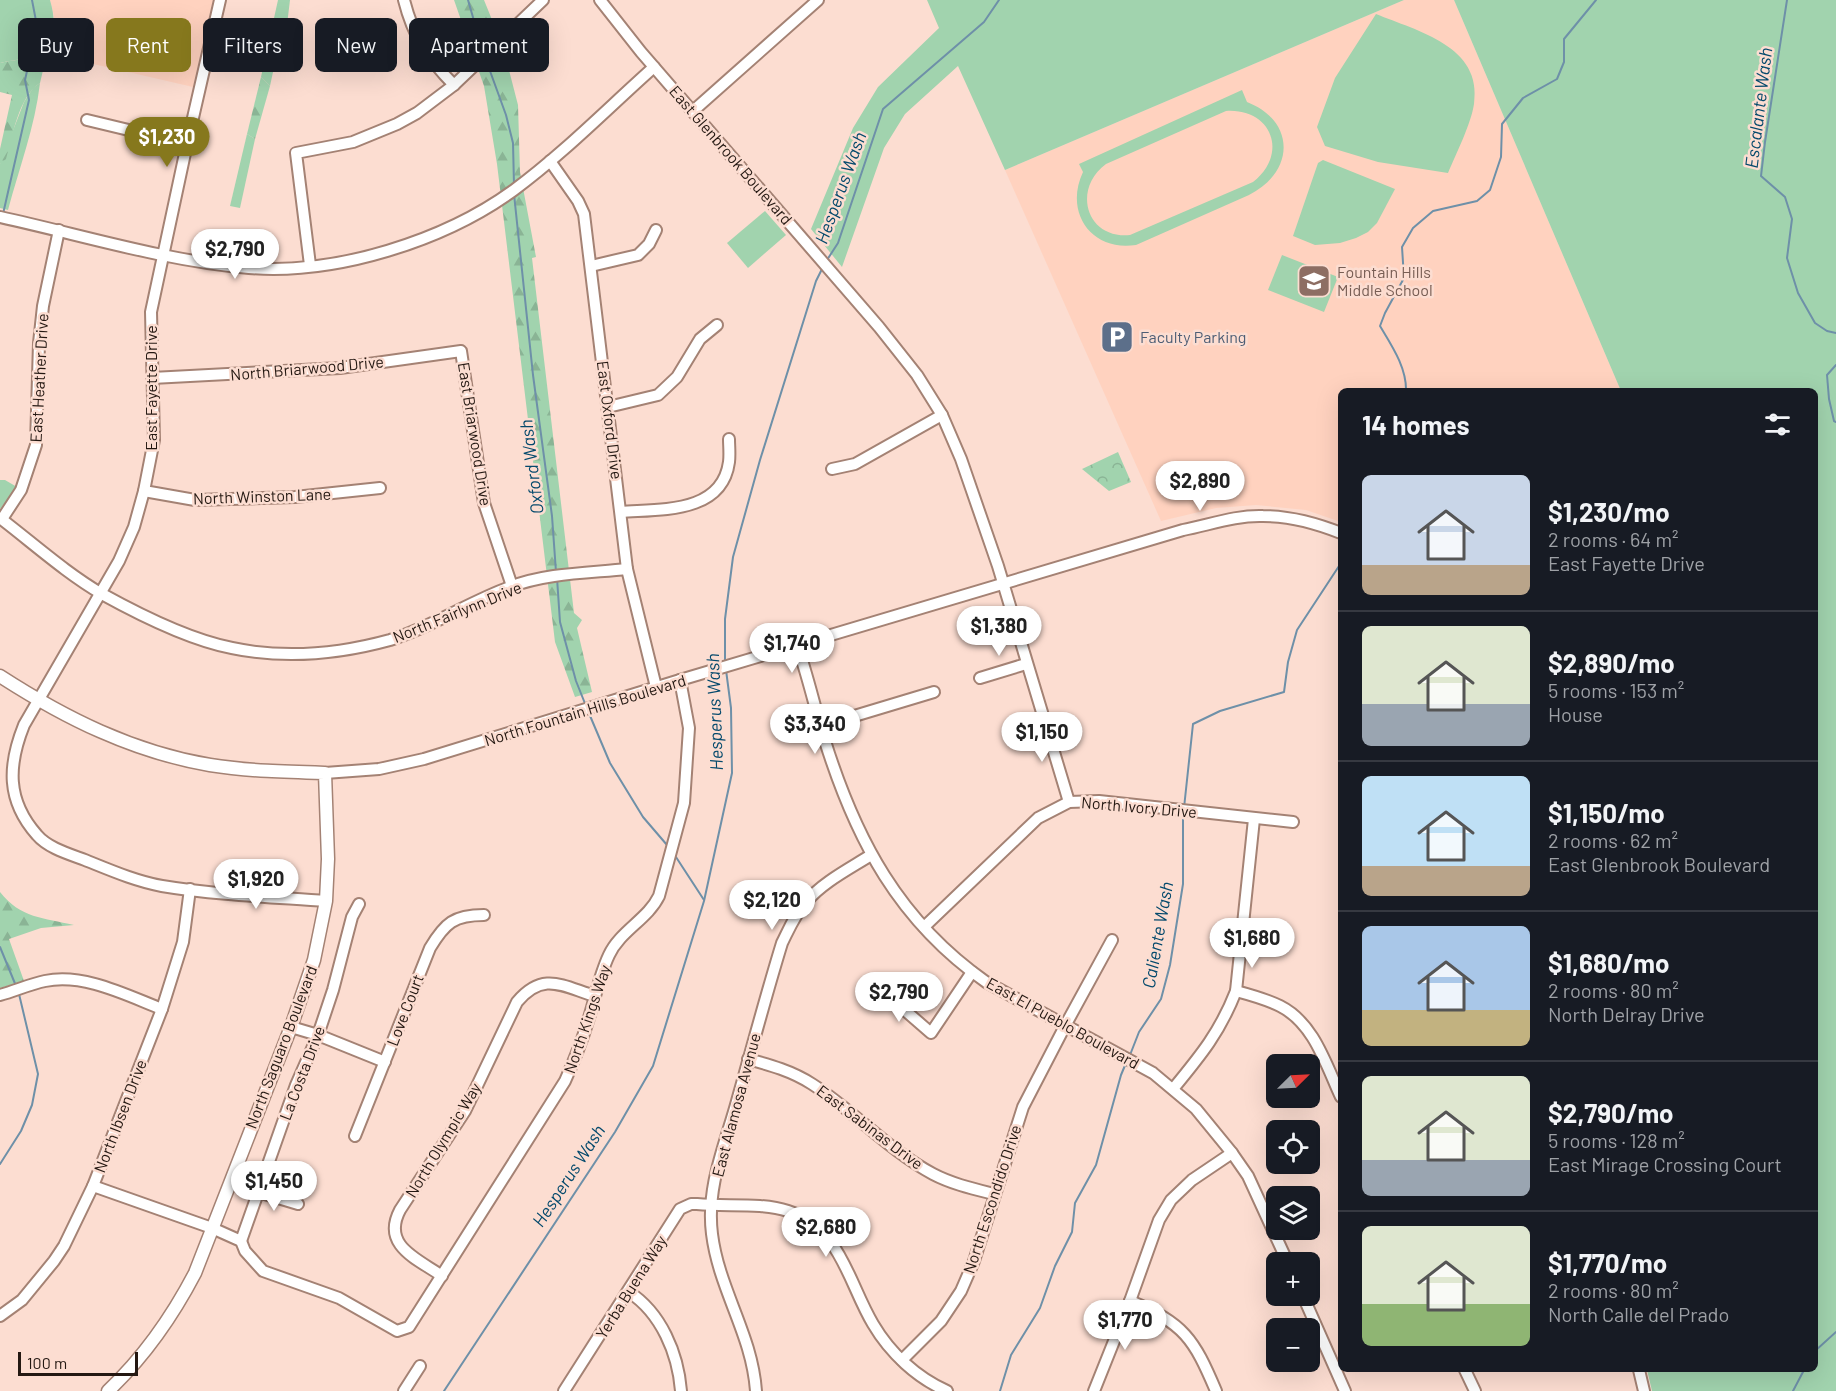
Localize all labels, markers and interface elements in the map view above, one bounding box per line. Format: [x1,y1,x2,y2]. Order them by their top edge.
chip: Buy [18,18,94,72]
chip: Rent [106,18,191,72]
chip: Filters [203,18,303,72]
chip: New [315,18,397,72]
chip: Apartment [409,18,549,72]
water label: Escalante Wash [1740,46,1776,169]
street label: East Glenbrook Boulevard [666,81,797,228]
pin: $1,230 [118,117,216,168]
text: $1,230 [139,124,195,148]
water label: Hesperus Wash [810,129,870,247]
pin: $2,790 [186,229,284,280]
text: $2,790 [205,236,265,260]
place label: Fountain Hills Middle School [1337,262,1433,299]
school or university icon: Fountain Hills Middle School [1296,263,1332,299]
street label: East Heather Drive [26,313,51,443]
parking icon: Faculty Parking [1099,319,1135,355]
street label: East Fayette Drive [141,325,160,451]
place label: Faculty Parking [1140,327,1246,346]
street label: North Briarwood Drive [229,351,384,384]
street label: East Oxford Drive [594,360,627,480]
street label: East Briarwood Drive [455,361,496,507]
icon: filters [1761,408,1794,441]
text: 14 homes [1362,409,1469,440]
water label: Oxford Wash [514,418,548,516]
pin: $2,890 [1151,461,1249,512]
text: $2,890 [1170,468,1230,492]
street label: North Winston Lane [193,484,331,507]
text: $1,230/mo [1548,496,1670,527]
icon: home [1410,499,1482,571]
text: 2 rooms · 64 m² [1548,527,1678,551]
text: East Fayette Drive [1548,551,1705,575]
street label: North Fairlynn Drive [390,577,524,646]
pin: $1,380 [950,606,1048,657]
text: $1,380 [971,613,1027,637]
pin: $1,740 [743,623,841,674]
text: $1,740 [763,630,821,654]
text: $2,890/mo [1548,647,1675,678]
icon: home [1410,650,1482,722]
water label: Hesperus Wash [701,653,727,771]
street label: North Fountain Hills Boulevard [482,670,688,749]
text: 5 rooms · 153 m² [1548,678,1684,702]
text: House [1548,702,1603,726]
pin: $3,340 [766,704,864,755]
text: $3,340 [784,711,846,735]
pin: $1,150 [993,712,1091,763]
text: $1,150 [1015,719,1069,743]
street label: North Ivory Drive [1080,792,1198,821]
text: $1,150/mo [1548,797,1665,828]
icon: home [1410,800,1482,872]
text: 2 rooms · 62 m² [1548,828,1678,852]
text: East Glenbrook Boulevard [1548,852,1770,876]
pin: $1,920 [207,859,305,910]
text: $1,920 [227,866,285,890]
pin: $2,120 [723,880,821,931]
water label: Caliente Wash [1137,880,1177,990]
text: $2,120 [743,887,801,911]
pin: $1,680 [1203,918,1301,969]
text: $1,680 [1224,925,1280,949]
text: $1,680/mo [1548,947,1669,978]
icon: home [1410,950,1482,1022]
street label: North Kings Way [559,961,614,1076]
street label: North Saguaro Boulevard [241,963,320,1131]
street label: Love Court [382,971,427,1048]
pin: $2,790 [850,972,948,1023]
street label: East El Pueblo Boulevard [984,973,1143,1072]
text: 2 rooms · 80 m² [1548,978,1679,1002]
text: $2,790 [869,979,929,1003]
text: North Delray Drive [1548,1002,1705,1026]
street label: La Costa Drive [275,1023,328,1123]
street label: East Alamosa Avenue [707,1031,764,1179]
north arrow [1266,1054,1320,1108]
map controls [1266,1054,1320,1372]
street label: North Ibsen Drive [89,1056,150,1175]
street label: North Olympic Way [401,1078,485,1201]
street label: East Sabinas Drive [813,1080,927,1173]
text: $2,790/mo [1548,1097,1674,1128]
icon: home [1410,1100,1482,1172]
water label: Hesperus Wash [527,1120,609,1231]
button: locate [1266,1120,1320,1174]
street label: North Escondido Drive [959,1122,1025,1276]
text: 5 rooms · 128 m² [1548,1128,1685,1152]
text: East Mirage Crossing Court [1548,1152,1782,1176]
pin: $1,450 [225,1161,323,1212]
text: $1,450 [245,1168,303,1192]
button: layers [1266,1186,1320,1240]
pin: $2,680 [777,1207,875,1258]
text: $2,680 [796,1214,856,1238]
street label: Yerba Buena Way [591,1231,670,1342]
text: $1,770/mo [1548,1247,1667,1278]
icon: home [1410,1250,1482,1322]
button: + [1266,1252,1320,1306]
text: 2 rooms · 80 m² [1548,1278,1679,1302]
pin: $1,770 [1076,1300,1174,1351]
text: North Calle del Prado [1548,1302,1729,1326]
text: $1,770 [1097,1307,1153,1331]
button: − [1266,1318,1320,1372]
scale bar [18,1349,138,1376]
text: 100 m [27,1353,67,1372]

